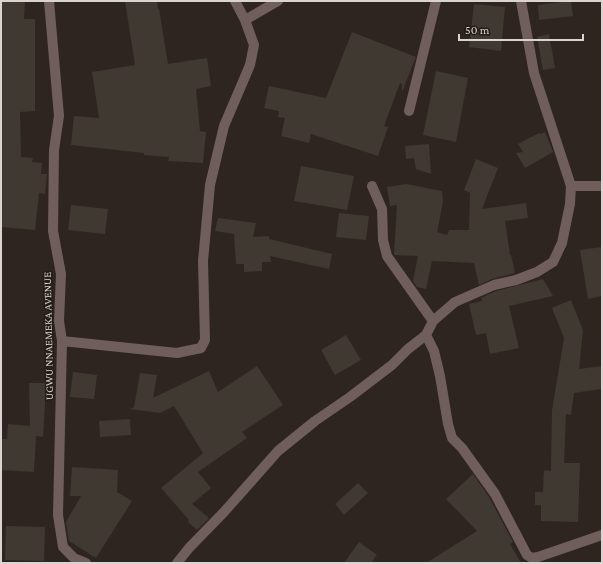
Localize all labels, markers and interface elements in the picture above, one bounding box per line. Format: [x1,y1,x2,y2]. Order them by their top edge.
scale bar [459,16,583,42]
text: 50 m [465,23,490,37]
street label: UGWU NNAEMEKA AVENUE [41,272,55,400]

